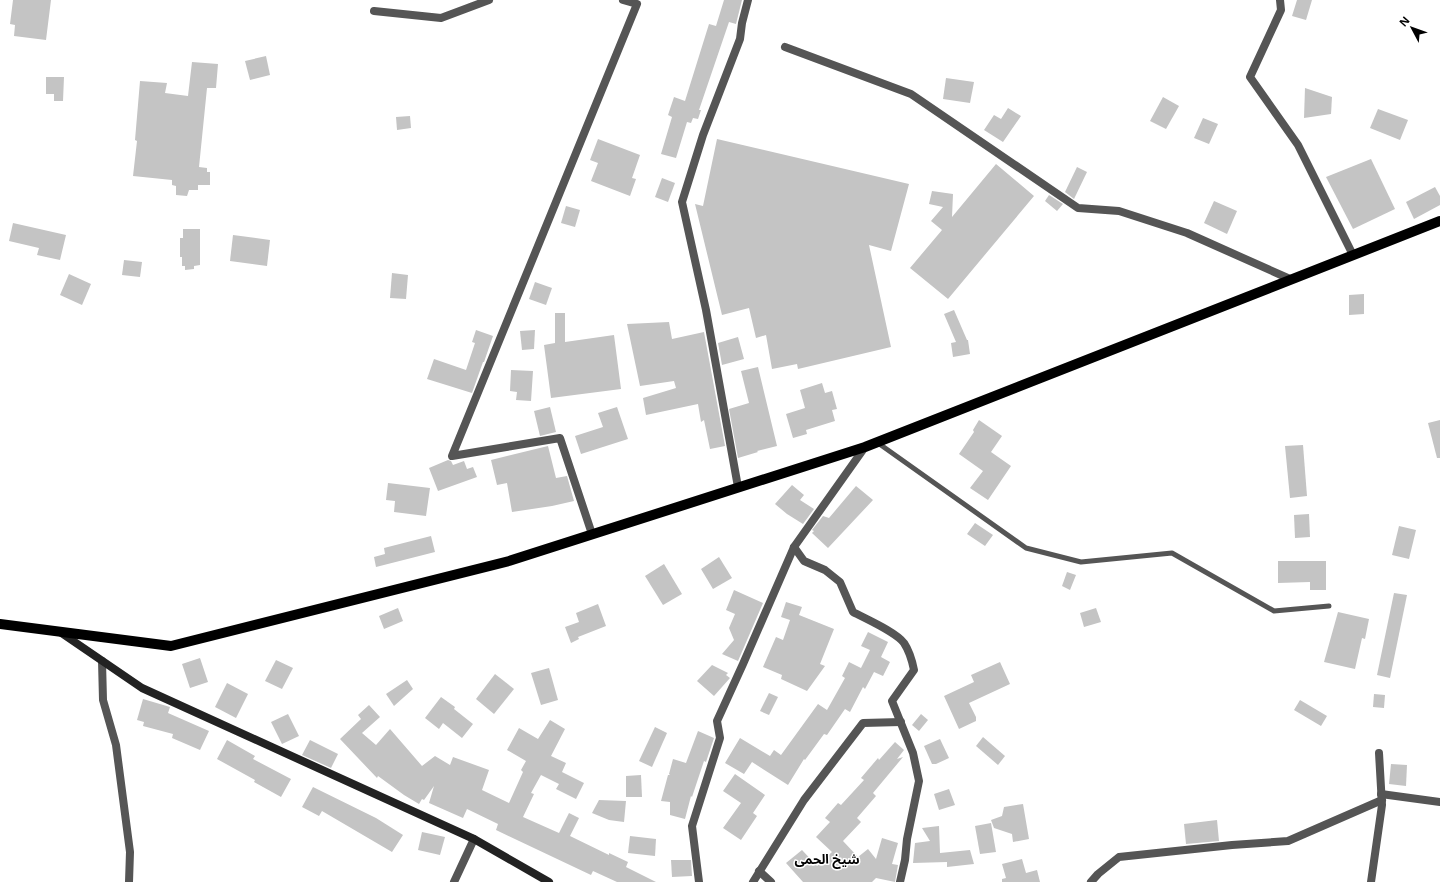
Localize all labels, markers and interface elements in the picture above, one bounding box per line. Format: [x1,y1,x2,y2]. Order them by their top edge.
north arrow [1392,8,1432,48]
text: N [1395,13,1413,29]
district label: شيخ الحمى [794,850,860,869]

